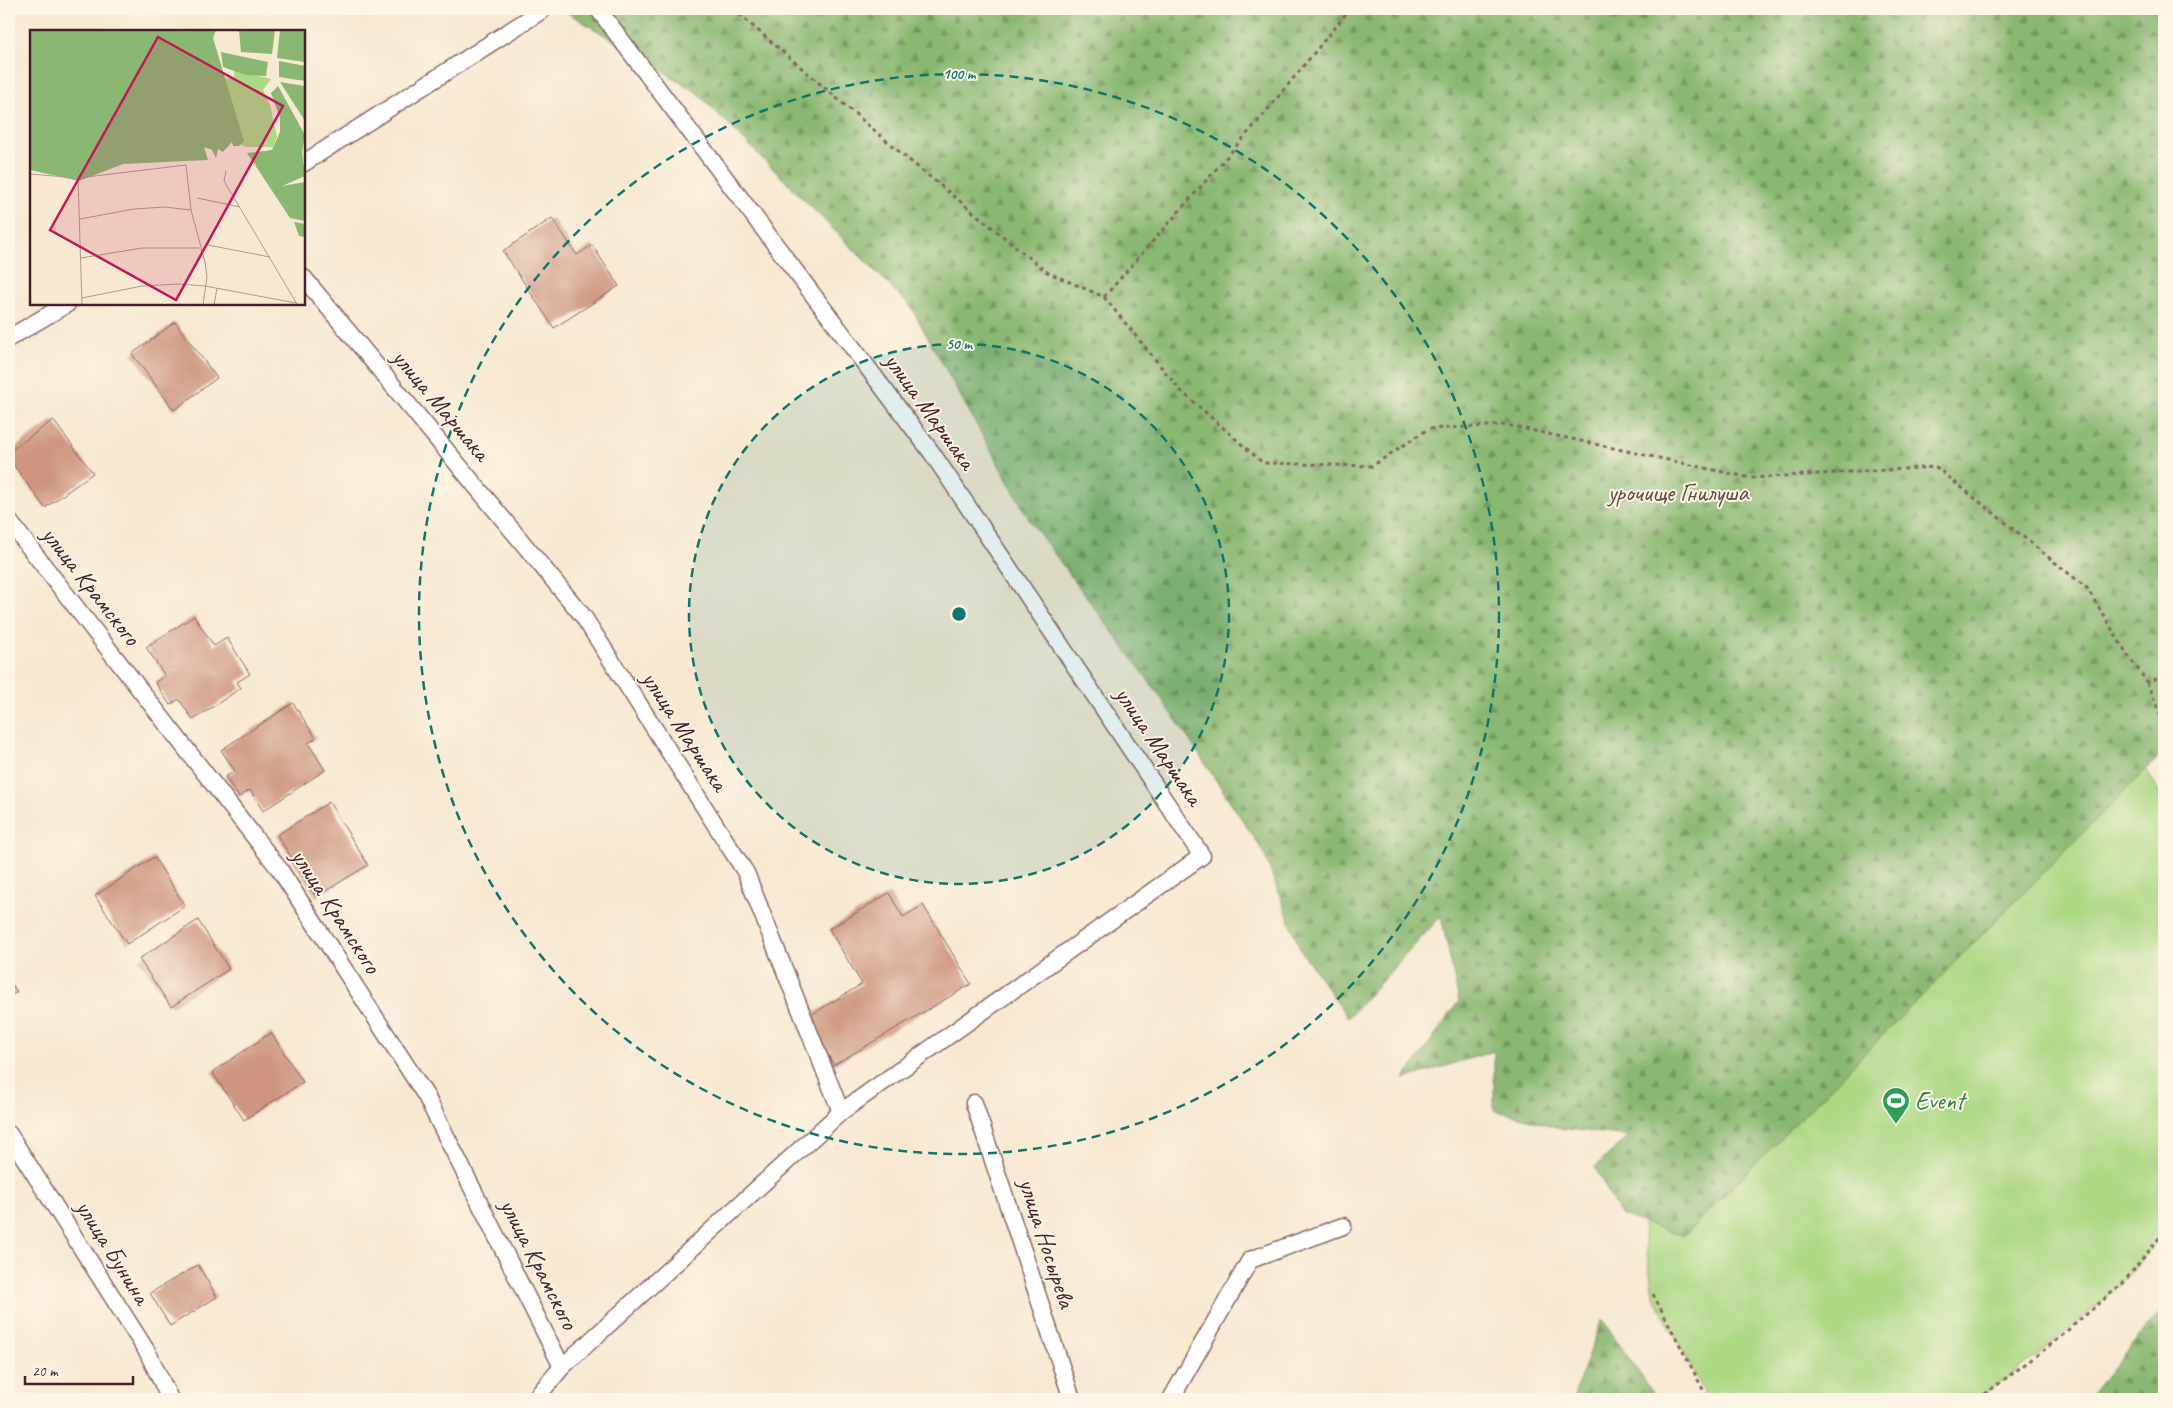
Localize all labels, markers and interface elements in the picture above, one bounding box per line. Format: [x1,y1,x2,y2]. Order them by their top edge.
inset map [30,30,305,305]
text: 100 m [943,65,977,84]
text: 50 m [946,335,973,354]
street label: улица Маршака [384,341,499,470]
street label: улица Маршака [876,345,985,478]
park label: урочище Гнилуша [1606,477,1750,509]
street label: улица Крамского [33,518,148,653]
centre of rings [950,605,968,623]
street label: улица Маршака [633,663,737,799]
street label: улица Маршака [1106,679,1212,814]
street label: улица Крамского [283,841,389,980]
place label: Event [1915,1085,1968,1117]
sports icon: Event [1881,1086,1911,1125]
street label: улица Носырева [1010,1172,1084,1314]
street label: улица Крамского [491,1191,586,1336]
street label: улица Бунина [67,1192,159,1313]
scale bar [25,1353,132,1385]
text: 20 m [32,1362,59,1381]

